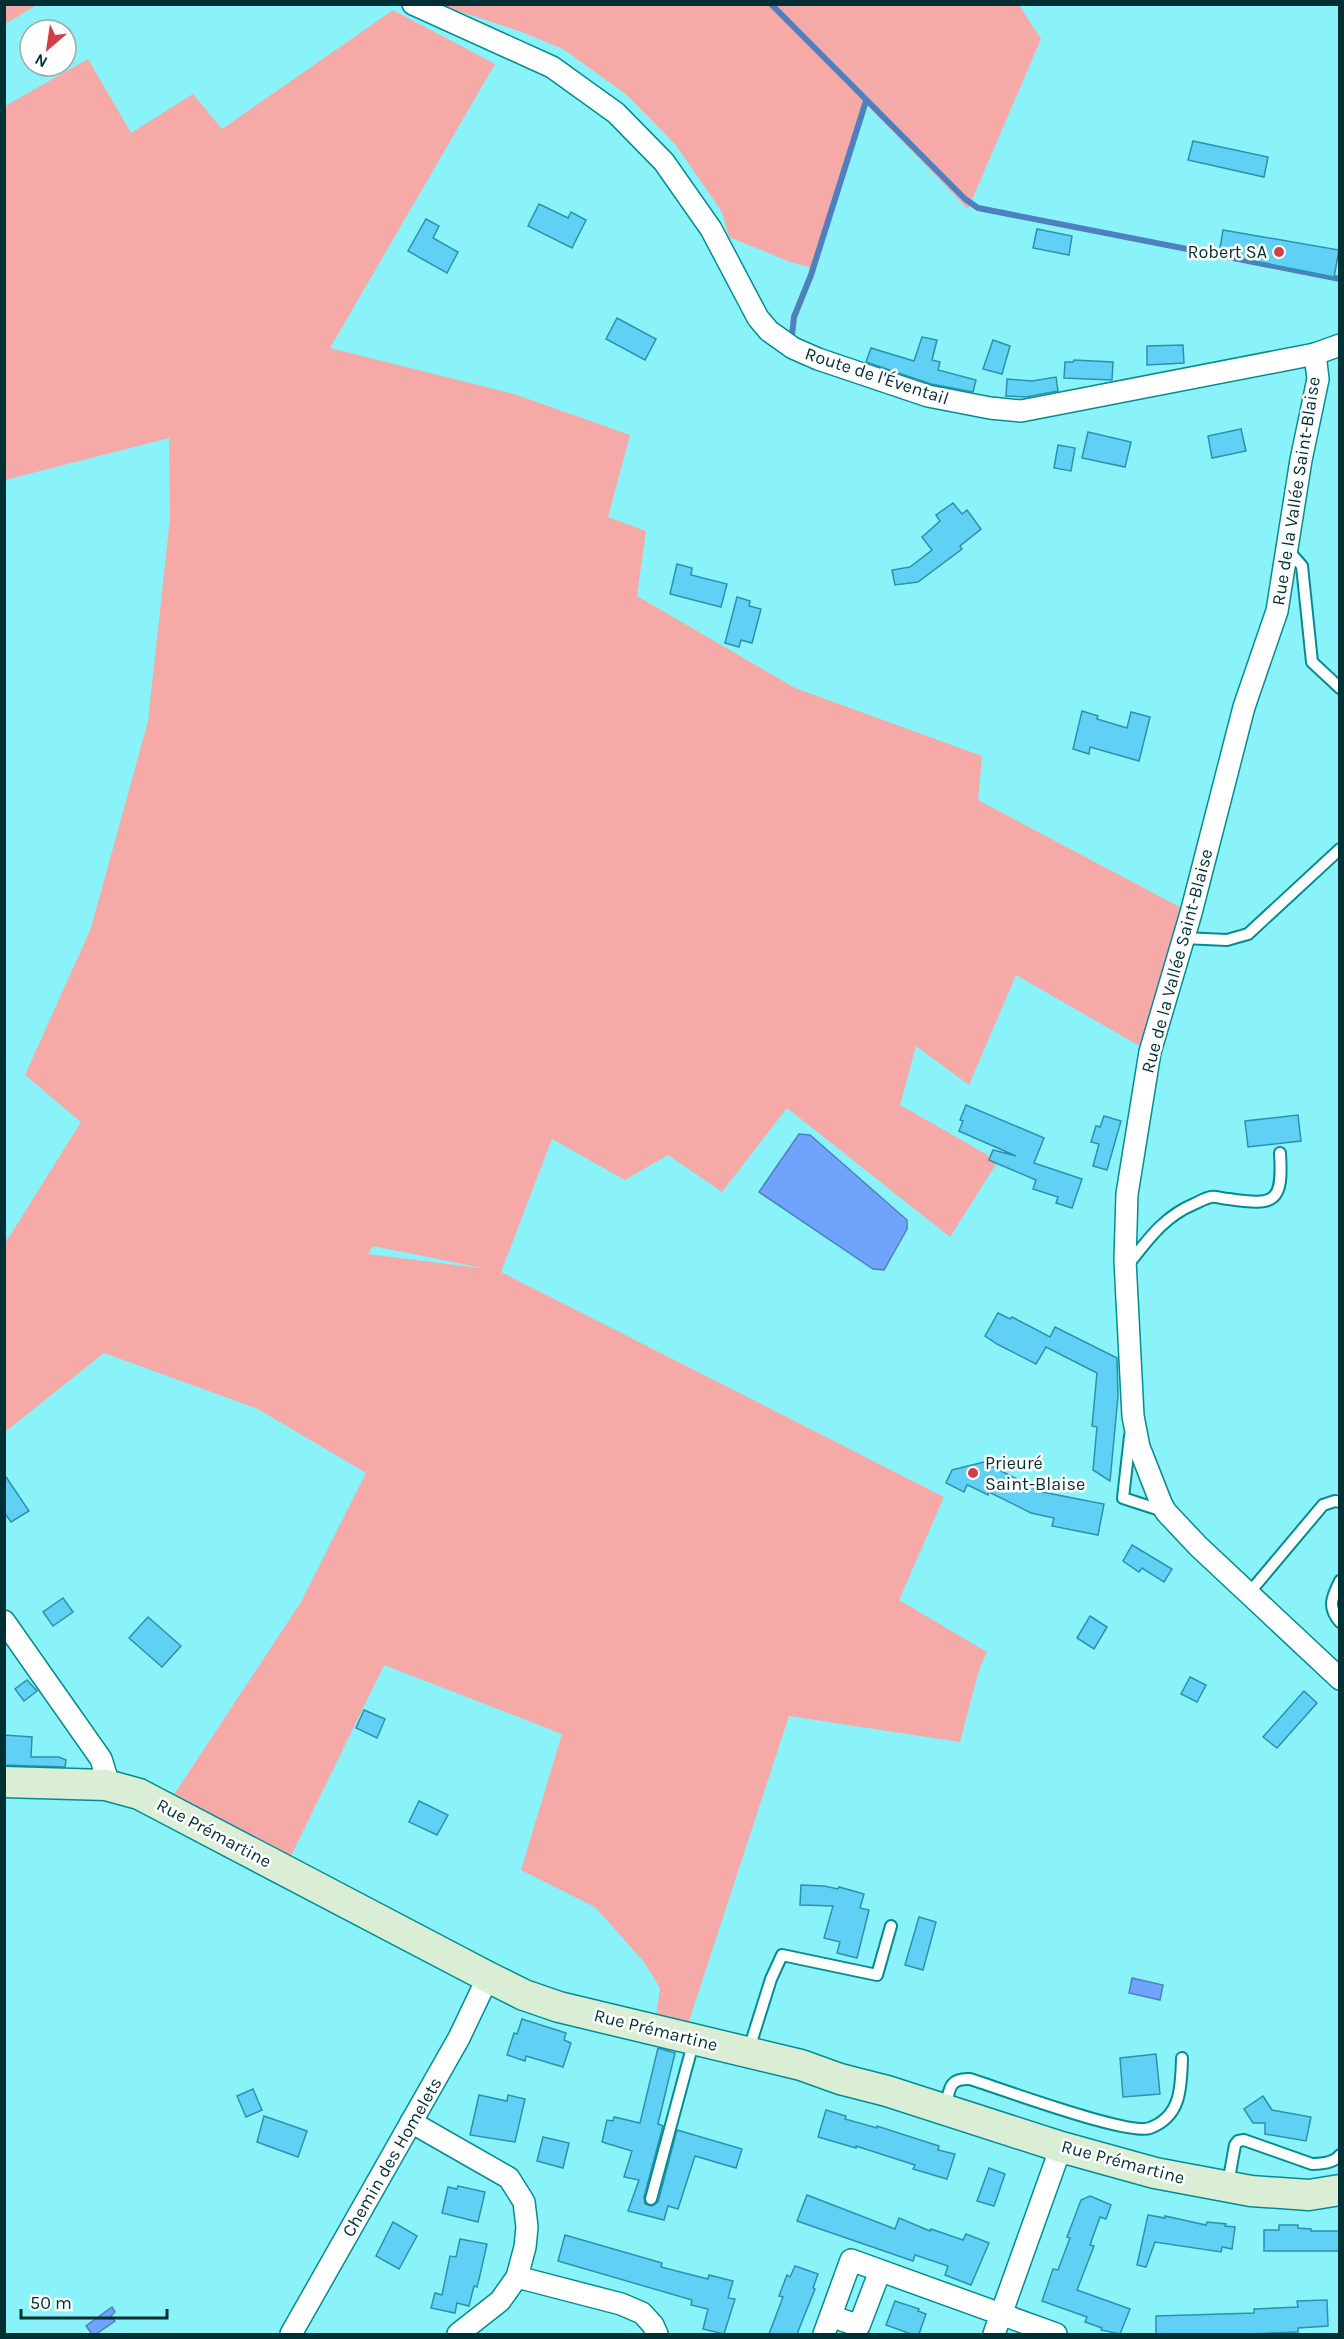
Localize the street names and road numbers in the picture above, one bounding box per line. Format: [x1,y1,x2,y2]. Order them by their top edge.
street label: Route de l'Éventail [802,341,952,410]
street label: Rue de la Vallée Saint-Blaise [1267,375,1325,607]
street label: Rue de la Vallée Saint-Blaise [1136,846,1218,1076]
street label: Rue Prémartine [153,1794,275,1872]
street label: Rue Prémartine [592,2004,720,2056]
street label: Chemin des Homelets [337,2073,447,2241]
street label: Rue Prémartine [1059,2135,1187,2189]

